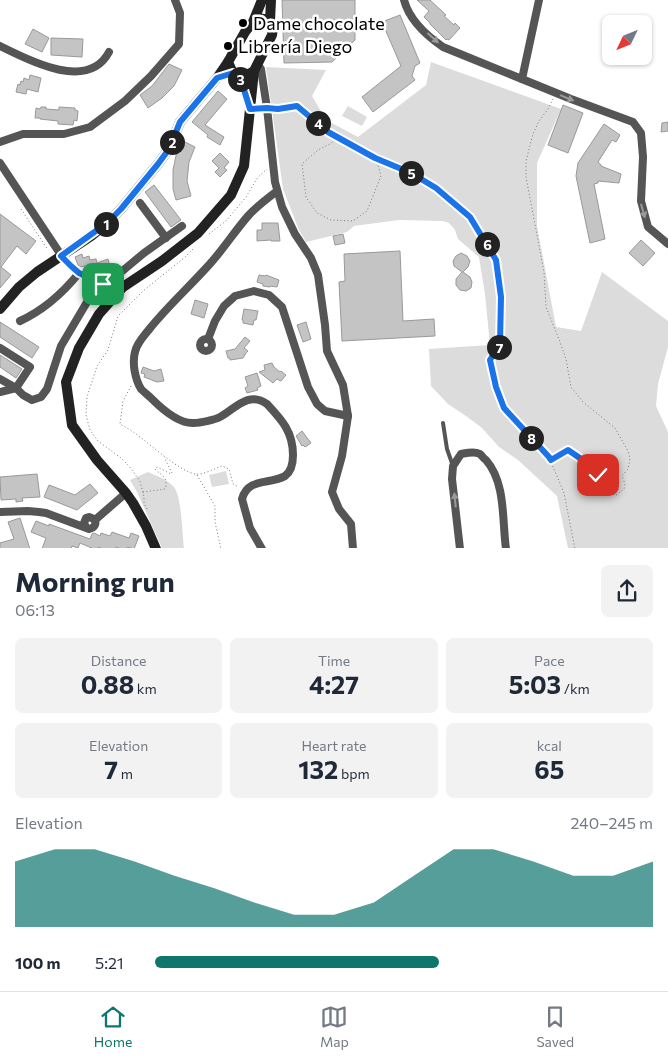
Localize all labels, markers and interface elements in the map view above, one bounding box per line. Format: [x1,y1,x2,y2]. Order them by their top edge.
place label: Dame chocolate [253,12,385,34]
north arrow [602,15,652,65]
map controls [602,15,652,65]
marker: Dame chocolate [237,17,249,29]
one-way arrow [426,32,438,44]
place label: Librería Diego [238,35,352,57]
marker: Librería Diego [222,40,234,52]
pin: 3 [228,66,252,92]
text: 3 [236,71,245,88]
one-way arrow [560,94,575,102]
pin: 4 [306,110,330,136]
text: 4 [314,115,323,132]
pin: 2 [160,130,184,154]
text: 2 [169,134,176,151]
pin: 5 [398,160,424,186]
text: 5 [407,165,416,182]
one-way arrow [640,203,648,218]
pin: 1 [94,212,118,236]
text: 1 [103,216,110,233]
pin: 6 [474,232,500,256]
text: 6 [483,236,492,253]
pin [82,263,124,305]
icon: arrive [89,270,117,298]
pin: 7 [486,334,512,360]
text: 7 [496,339,503,356]
pin: 8 [518,426,544,450]
text: 8 [527,430,536,447]
pin [577,454,619,496]
icon: check [584,461,612,489]
one-way arrow [451,492,459,508]
text: Morning run [15,564,175,598]
button: share [601,565,653,617]
text: 06:13 [15,600,55,619]
text: Distance [91,652,146,669]
text: Time [318,652,350,669]
text: Pace [534,652,565,669]
text: 0.88 [81,669,134,699]
text: 4:27 [309,669,359,699]
text: 5:03 [509,669,561,699]
text: km [134,680,157,697]
text: /km [561,680,590,697]
text: Elevation [89,737,148,754]
text: Heart rate [301,737,367,754]
text: kcal [537,737,562,754]
text: 7 [104,754,118,784]
text: 132 [298,754,338,784]
text: 65 [534,754,564,784]
text: m [118,765,133,782]
text: bpm [338,765,370,782]
text: Elevation [15,813,83,832]
text: 240–245 m [571,813,653,832]
text: 100 m [15,953,61,972]
text: 5:21 [95,953,124,972]
tab: Home [94,1003,132,1050]
tab: Map [320,1003,349,1050]
tab: Saved [536,1003,574,1050]

